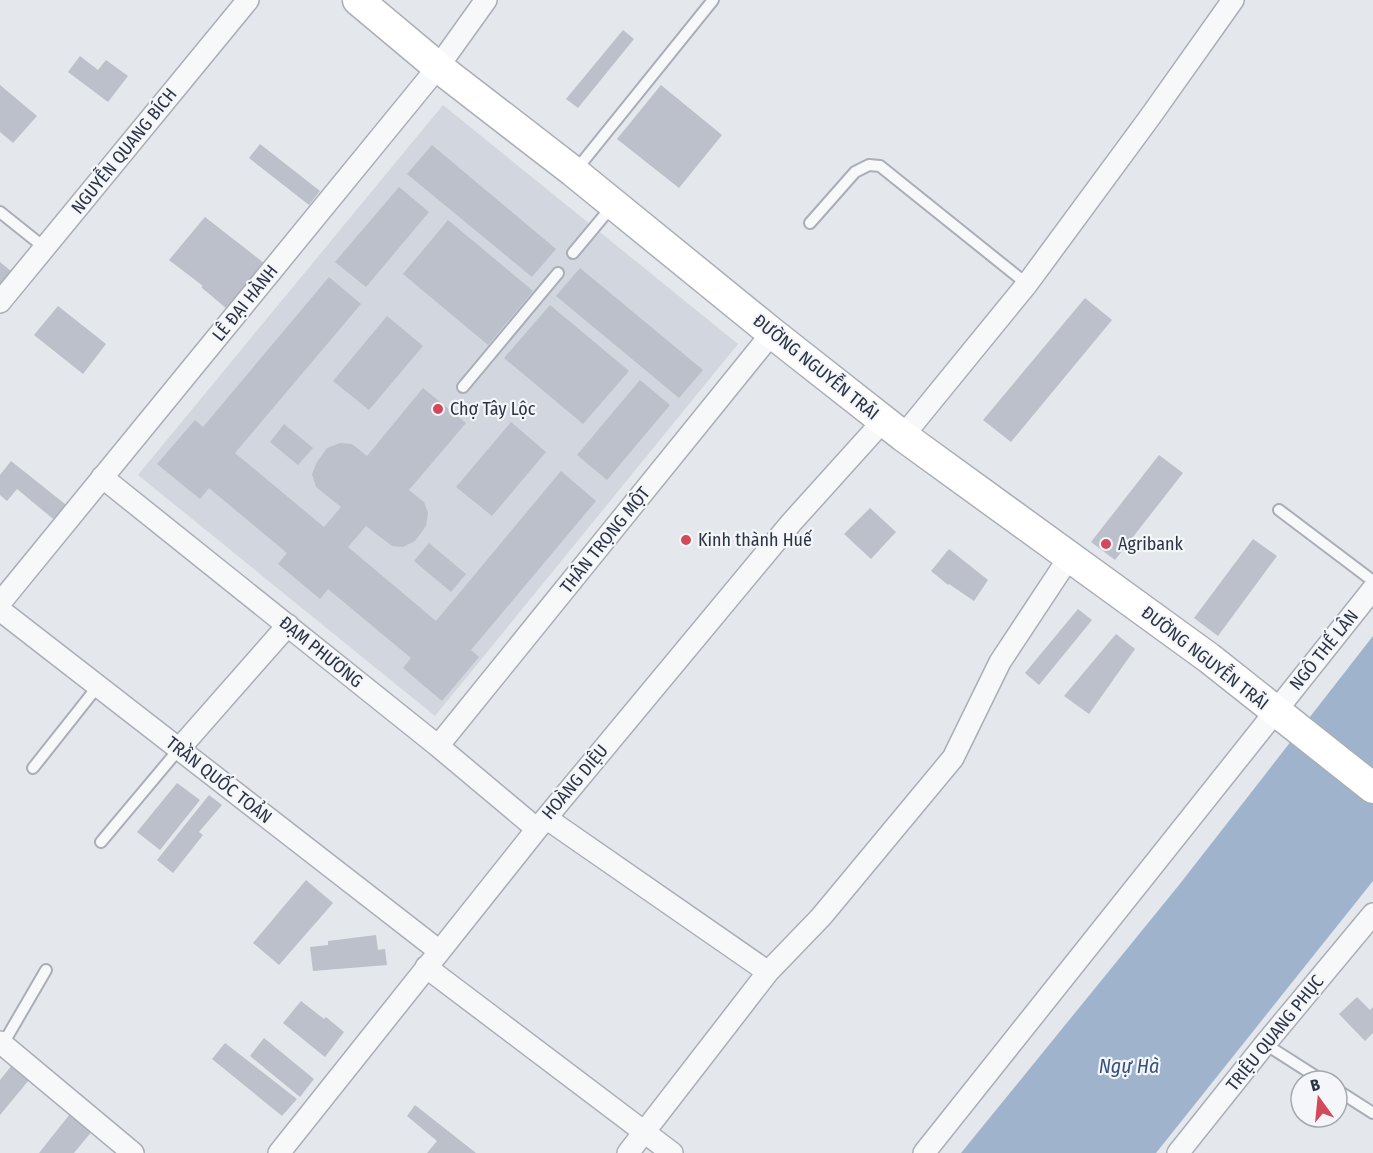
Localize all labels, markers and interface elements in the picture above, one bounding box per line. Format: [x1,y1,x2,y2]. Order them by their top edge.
street label: NGUYỄN QUANG BÍCH [65,82,182,218]
street label: LÊ ĐẠI HÀNH [207,260,282,346]
street label: ĐƯỜNG NGUYỄN TRÃI [749,308,885,424]
place label: Chợ Tây Lộc [450,398,536,420]
marker: Chợ Tây Lộc [431,402,445,416]
street label: THÂN TRỌNG MỘT [555,482,655,598]
place label: Kinh thành Huế [698,529,812,551]
marker: Kinh thành Huế [679,533,693,547]
place label: Agribank [1118,533,1183,555]
marker: Agribank [1099,537,1113,551]
street label: ĐƯỜNG NGUYỄN TRÃI [1137,600,1274,715]
street label: NGÔ THẾ LÂN [1283,604,1363,695]
street label: ĐẠM PHƯƠNG [275,612,367,692]
street label: TRẦN QUỐC TOẢN [162,729,278,828]
street label: HOÀNG DIỆU [537,739,613,824]
street label: TRIỆU QUANG PHỤC [1222,971,1328,1095]
water label: Ngự Hà [1099,1054,1159,1078]
north arrow [1289,1069,1349,1129]
text: B [1308,1075,1322,1095]

